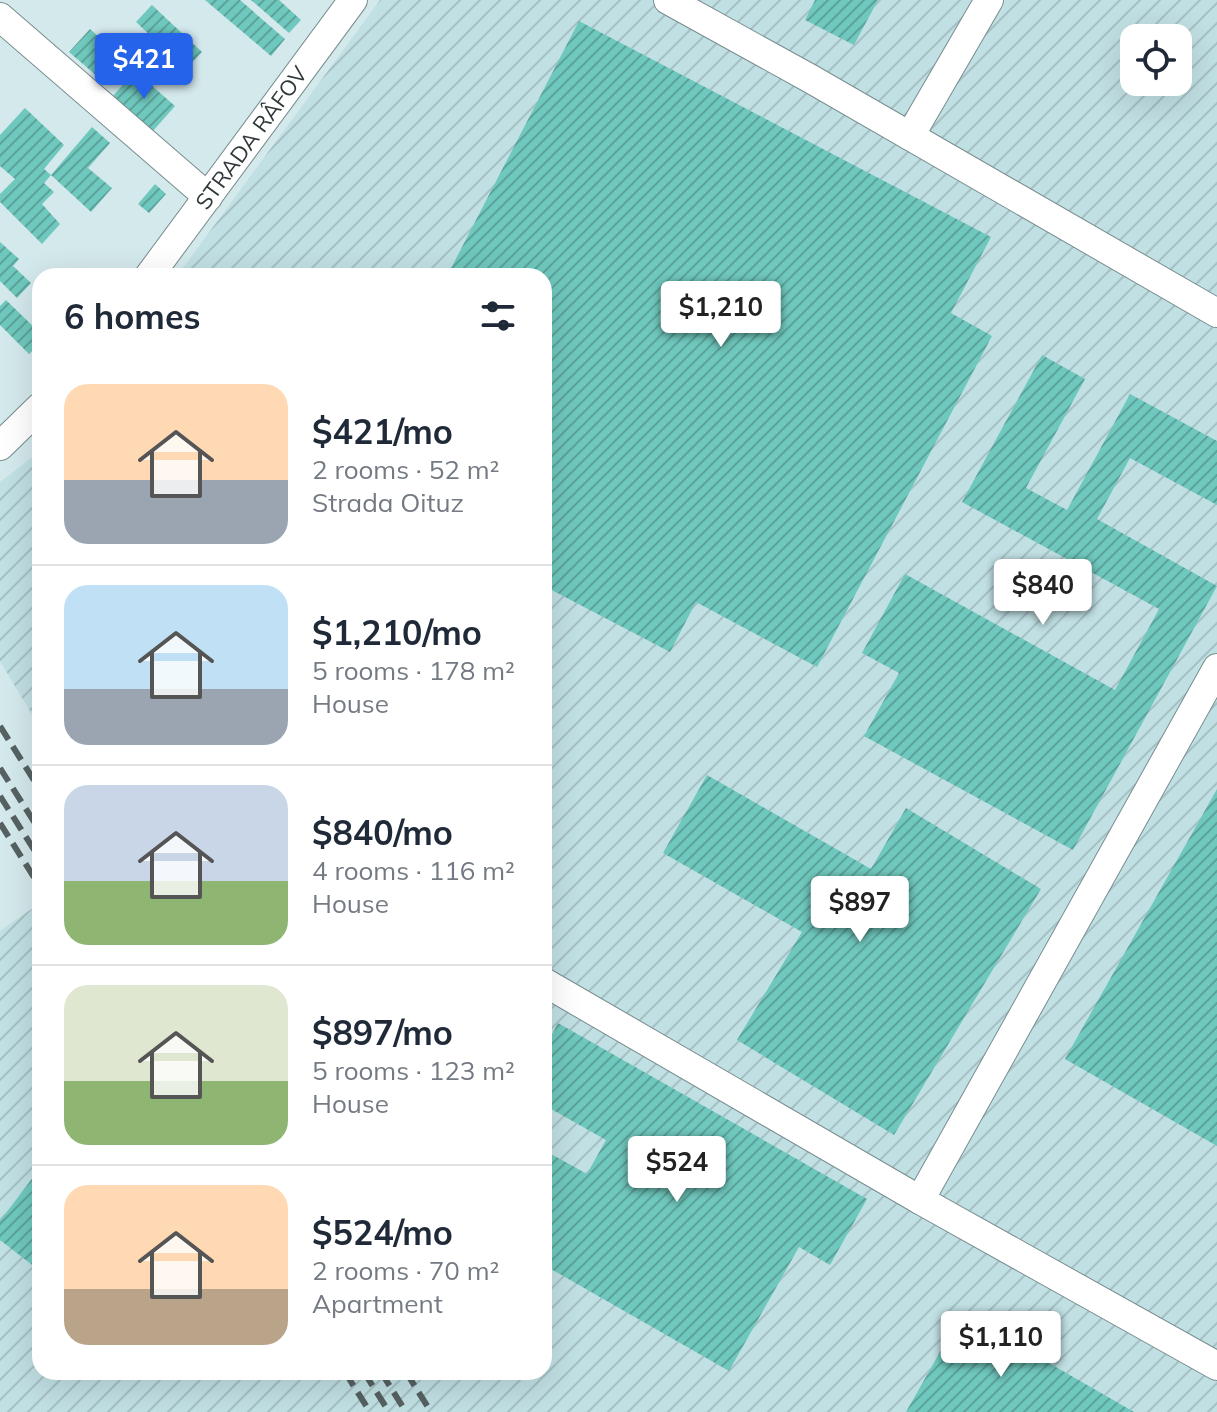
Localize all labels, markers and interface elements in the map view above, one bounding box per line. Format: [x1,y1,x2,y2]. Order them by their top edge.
map controls [1120,24,1192,96]
button: locate [1120,24,1192,96]
pin: $421 [97,33,191,101]
text: $421 [113,42,175,75]
street label: STRADA RÂFOV [189,60,314,215]
pin: $1,210 [656,281,786,349]
text: $1,210 [679,290,763,323]
icon: filters [476,294,520,338]
text: 6 homes [64,295,201,338]
text: $421/mo [312,410,453,453]
icon: home [128,416,224,512]
text: 2 rooms · 52 m² [312,453,499,486]
text: Strada Oituz [312,486,464,519]
pin: $840 [996,559,1090,627]
text: $840 [1012,568,1074,601]
text: $1,210/mo [312,611,482,654]
icon: home [128,617,224,713]
text: 5 rooms · 178 m² [312,654,515,687]
text: House [312,687,389,720]
text: $840/mo [312,811,453,854]
icon: home [128,817,224,913]
text: 4 rooms · 116 m² [312,854,515,887]
pin: $897 [813,876,907,944]
text: $897 [829,885,891,918]
text: House [312,887,389,920]
text: $897/mo [312,1011,453,1054]
icon: home [128,1017,224,1113]
text: 5 rooms · 123 m² [312,1054,515,1087]
text: House [312,1087,389,1120]
pin: $524 [630,1136,724,1204]
text: $524 [646,1145,708,1178]
text: $524/mo [312,1211,453,1254]
icon: home [128,1217,224,1313]
text: 2 rooms · 70 m² [312,1254,499,1287]
text: Apartment [312,1287,443,1320]
pin: $1,110 [936,1311,1066,1379]
text: $1,110 [959,1320,1043,1353]

